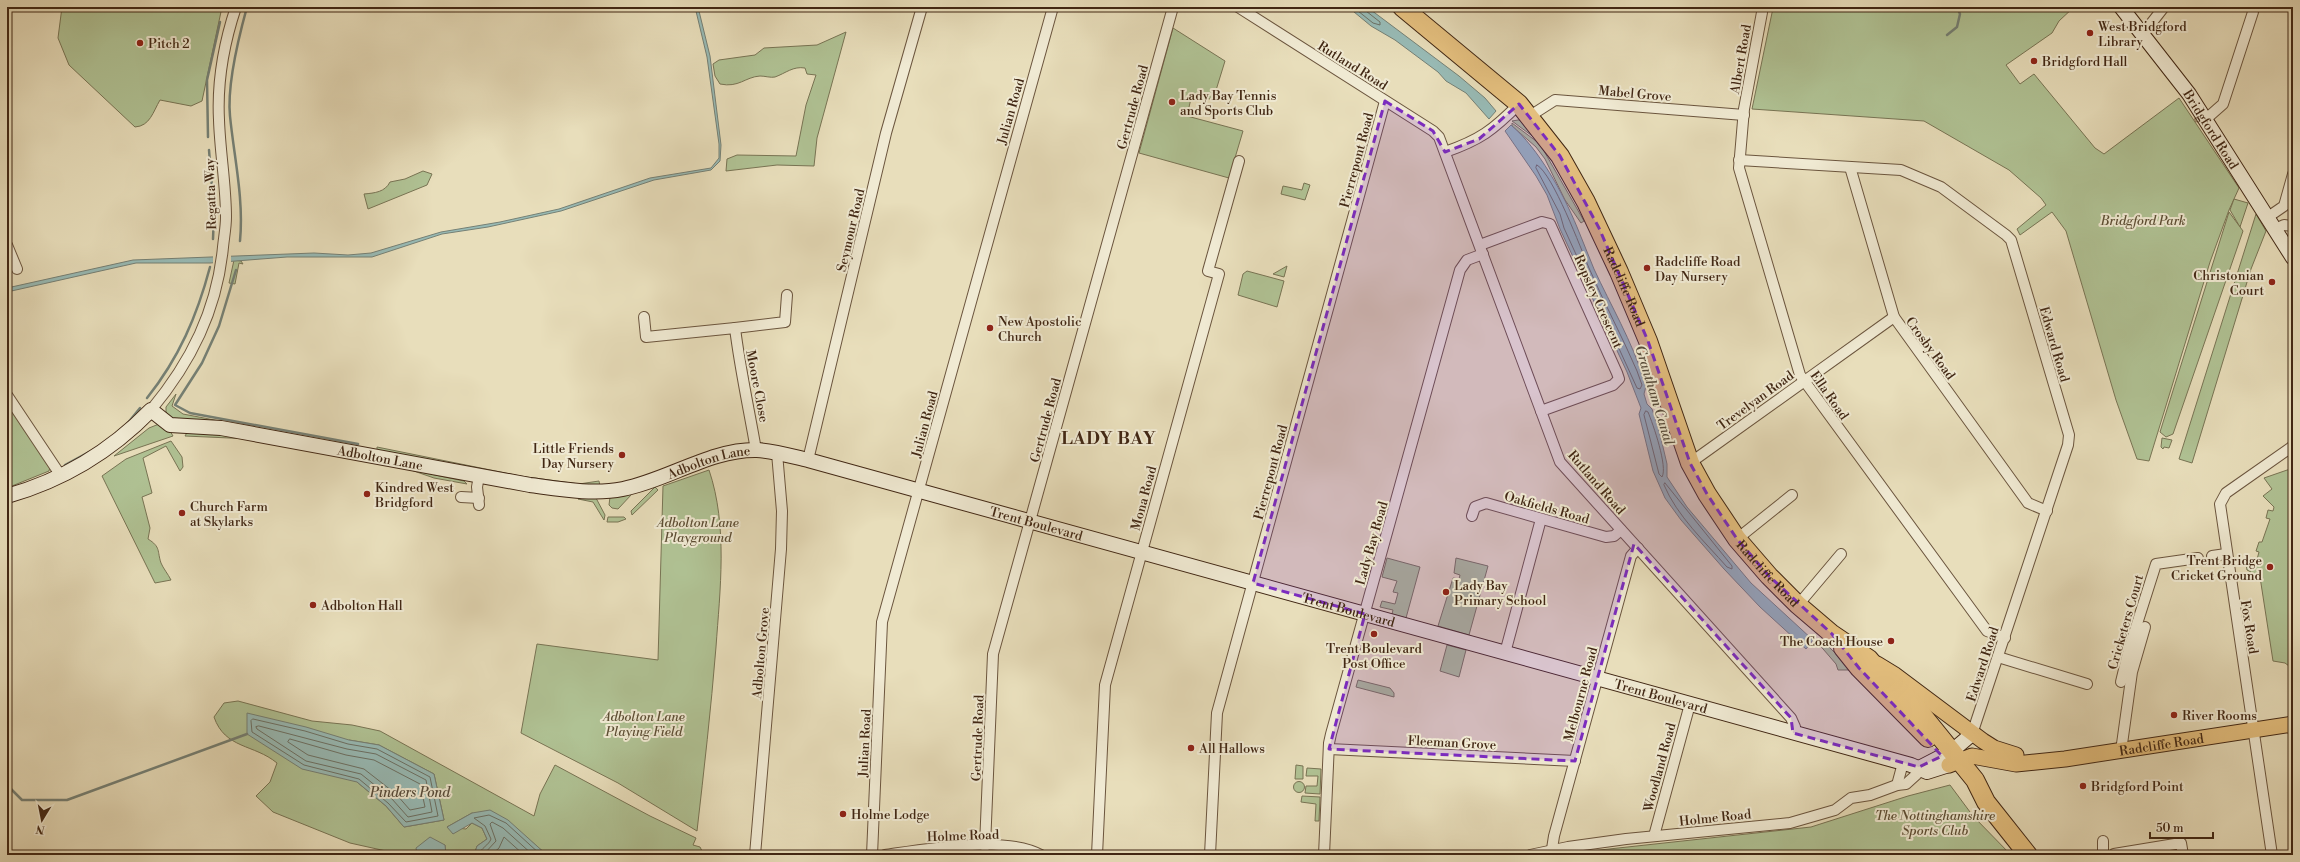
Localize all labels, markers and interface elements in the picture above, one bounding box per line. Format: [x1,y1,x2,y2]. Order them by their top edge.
place label: West Bridgford Library [2097,19,2187,50]
street label: Albert Road [1727,23,1755,96]
marker: West Bridgford Library [2085,28,2095,38]
place label: Pitch 2 [148,36,190,52]
marker: Pitch 2 [135,38,145,48]
street label: Rutland Road [1315,38,1391,94]
place label: Bridgford Hall [2041,54,2128,70]
marker: Bridgford Hall [2029,56,2039,66]
street label: Gertrude Road [1114,63,1152,151]
street label: Julian Road [994,76,1028,147]
street label: Mabel Grove [1598,83,1673,105]
street label: Bridgford Road [2179,86,2242,173]
place label: Lady Bay Tennis and Sports Club [1180,88,1277,119]
marker: Lady Bay Tennis and Sports Club [1167,97,1177,107]
street label: Pierrepont Road [1337,110,1377,210]
street label: Regatta Way [202,157,220,230]
street label: Seymour Road [834,186,868,273]
park label: Bridgford Park [2100,213,2186,229]
street label: Radcliffe Road [1599,244,1648,330]
street label: Ropsley Crescent [1570,252,1626,351]
place label: Radcliffe Road Day Nursery [1655,254,1741,285]
marker: Radcliffe Road Day Nursery [1642,263,1652,273]
place label: Christonian Court [2193,268,2264,299]
marker: Christonian Court [2267,277,2277,287]
street label: Edward Road [2036,305,2073,384]
place label: New Apostolic Church [998,314,1082,345]
street label: Crosby Road [1902,314,1959,384]
marker: New Apostolic Church [985,323,995,333]
water label: Grantham Canal [1630,343,1678,448]
street label: Moore Close [742,349,772,424]
street label: Trevelyan Road [1714,367,1797,434]
street label: Ella Road [1807,368,1852,424]
street label: Gertrude Road [1027,376,1065,464]
street label: Julian Road [908,389,942,460]
street label: Pierrepont Road [1251,422,1291,522]
district label: LADY BAY [1061,428,1157,450]
place label: Little Friends Day Nursery [533,441,615,472]
street label: Adbolton Lane [335,442,424,474]
street label: Adbolton Lane [664,443,751,483]
street label: Rutland Road [1564,447,1629,518]
marker: Little Friends Day Nursery [617,450,627,460]
street label: Mona Road [1128,464,1160,532]
place label: Kindred West Bridgford [374,480,454,511]
street label: Oakfields Road [1502,488,1592,528]
marker: Kindred West Bridgford [362,489,372,499]
place label: Church Farm at Skylarks [190,499,269,530]
street label: Lady Bay Road [1352,499,1392,587]
street label: Trent Boulevard [988,504,1085,545]
marker: Church Farm at Skylarks [177,508,187,518]
park label: Adbolton Lane Playground [655,515,739,546]
street label: Radcliffe Road [1732,537,1803,611]
place label: Trent Bridge Cricket Ground [2171,553,2263,584]
marker: Trent Bridge Cricket Ground [2265,562,2275,572]
street label: Cricketers Court [2105,573,2147,672]
place label: Lady Bay Primary School [1454,578,1546,609]
marker: Lady Bay Primary School [1441,587,1451,597]
street label: Trent Boulevard [1300,590,1397,631]
place label: Adbolton Hall [320,598,403,614]
street label: Fox Road [2237,599,2261,656]
marker: Adbolton Hall [308,600,318,610]
street label: Adbolton Grove [749,606,773,700]
street label: Edward Road [1963,624,2003,704]
marker: Trent Boulevard Post Office [1369,629,1379,639]
place label: The Coach House [1780,634,1883,650]
marker: The Coach House [1886,636,1896,646]
place label: Trent Boulevard Post Office [1326,641,1423,672]
street label: Melbourne Road [1561,645,1601,743]
street label: Trent Boulevard [1612,676,1710,717]
street label: Gertrude Road [968,694,988,782]
street label: Julian Road [855,708,875,779]
place label: River Rooms [2182,708,2257,724]
park label: Adbolton Lane Playing Field [601,709,685,740]
marker: River Rooms [2169,710,2179,720]
street label: Woodland Road [1640,721,1680,814]
street label: Radcliffe Road [2118,731,2205,760]
street label: Fleeman Grove [1407,733,1497,753]
place label: All Hallows [1198,741,1265,757]
marker: All Hallows [1186,743,1196,753]
place label: Bridgford Point [2090,779,2184,795]
marker: Bridgford Point [2078,781,2088,791]
water label: Pinders Pond [369,784,451,802]
north arrow [22,800,62,840]
street label: Holme Road [1678,806,1753,830]
place label: Holme Lodge [851,807,930,823]
park label: The Nottinghamshire Sports Club [1875,808,1995,839]
marker: Holme Lodge [838,809,848,819]
scale bar [2150,814,2213,840]
text: N [35,821,46,837]
text: 50 m [2156,821,2184,836]
street label: Holme Road [927,827,1000,845]

